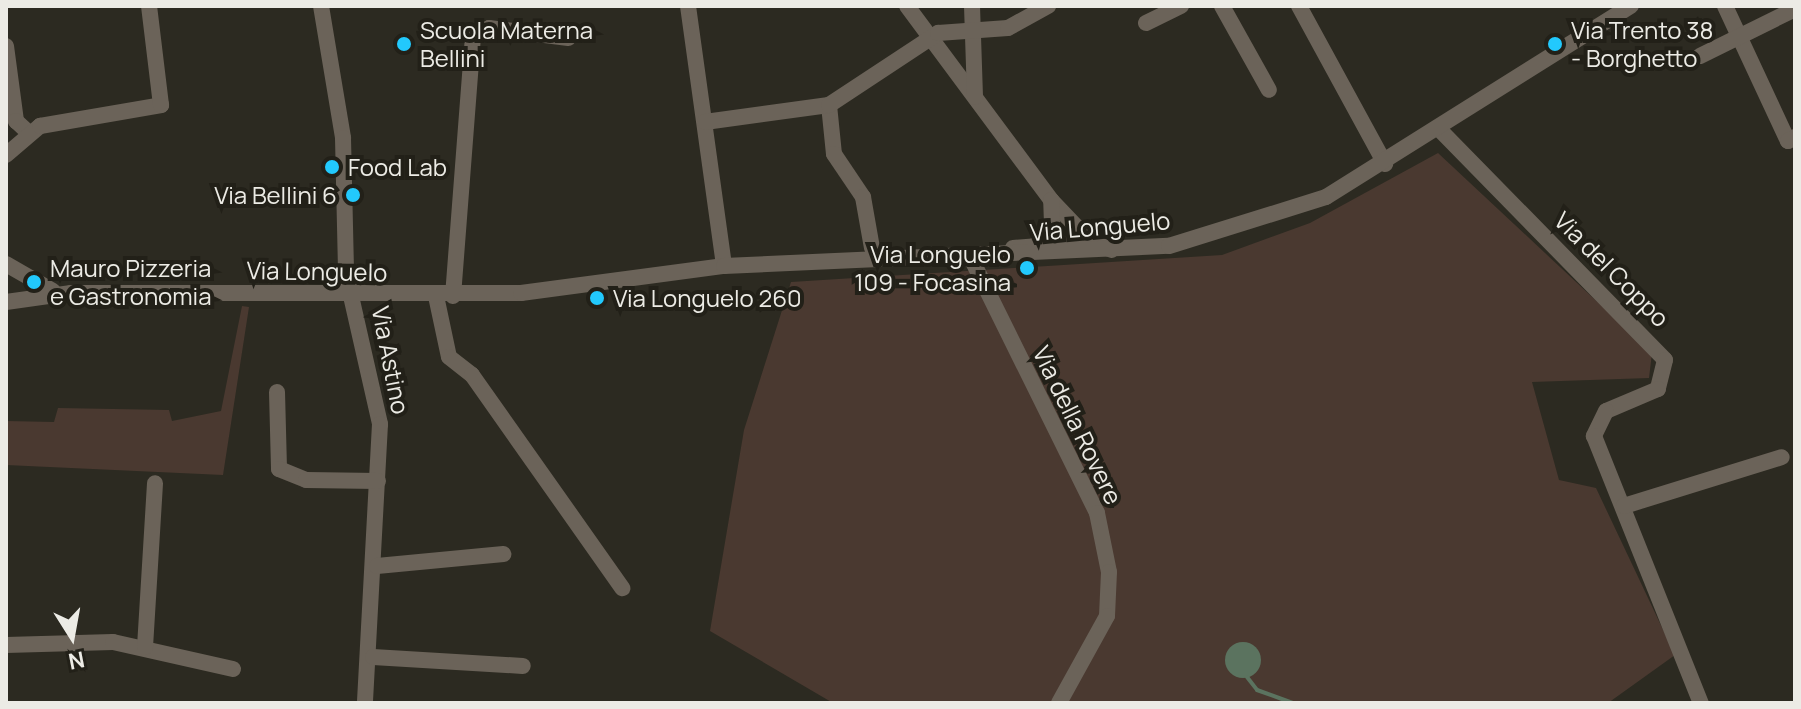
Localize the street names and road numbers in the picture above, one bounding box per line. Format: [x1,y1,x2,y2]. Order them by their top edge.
street label: Via Longuelo [1029,206,1171,246]
street label: Via del Coppo [1549,206,1675,332]
street label: Via Longuelo [246,255,388,287]
street label: Via Astino [366,304,416,416]
street label: Via della Rovere [1027,341,1129,509]

